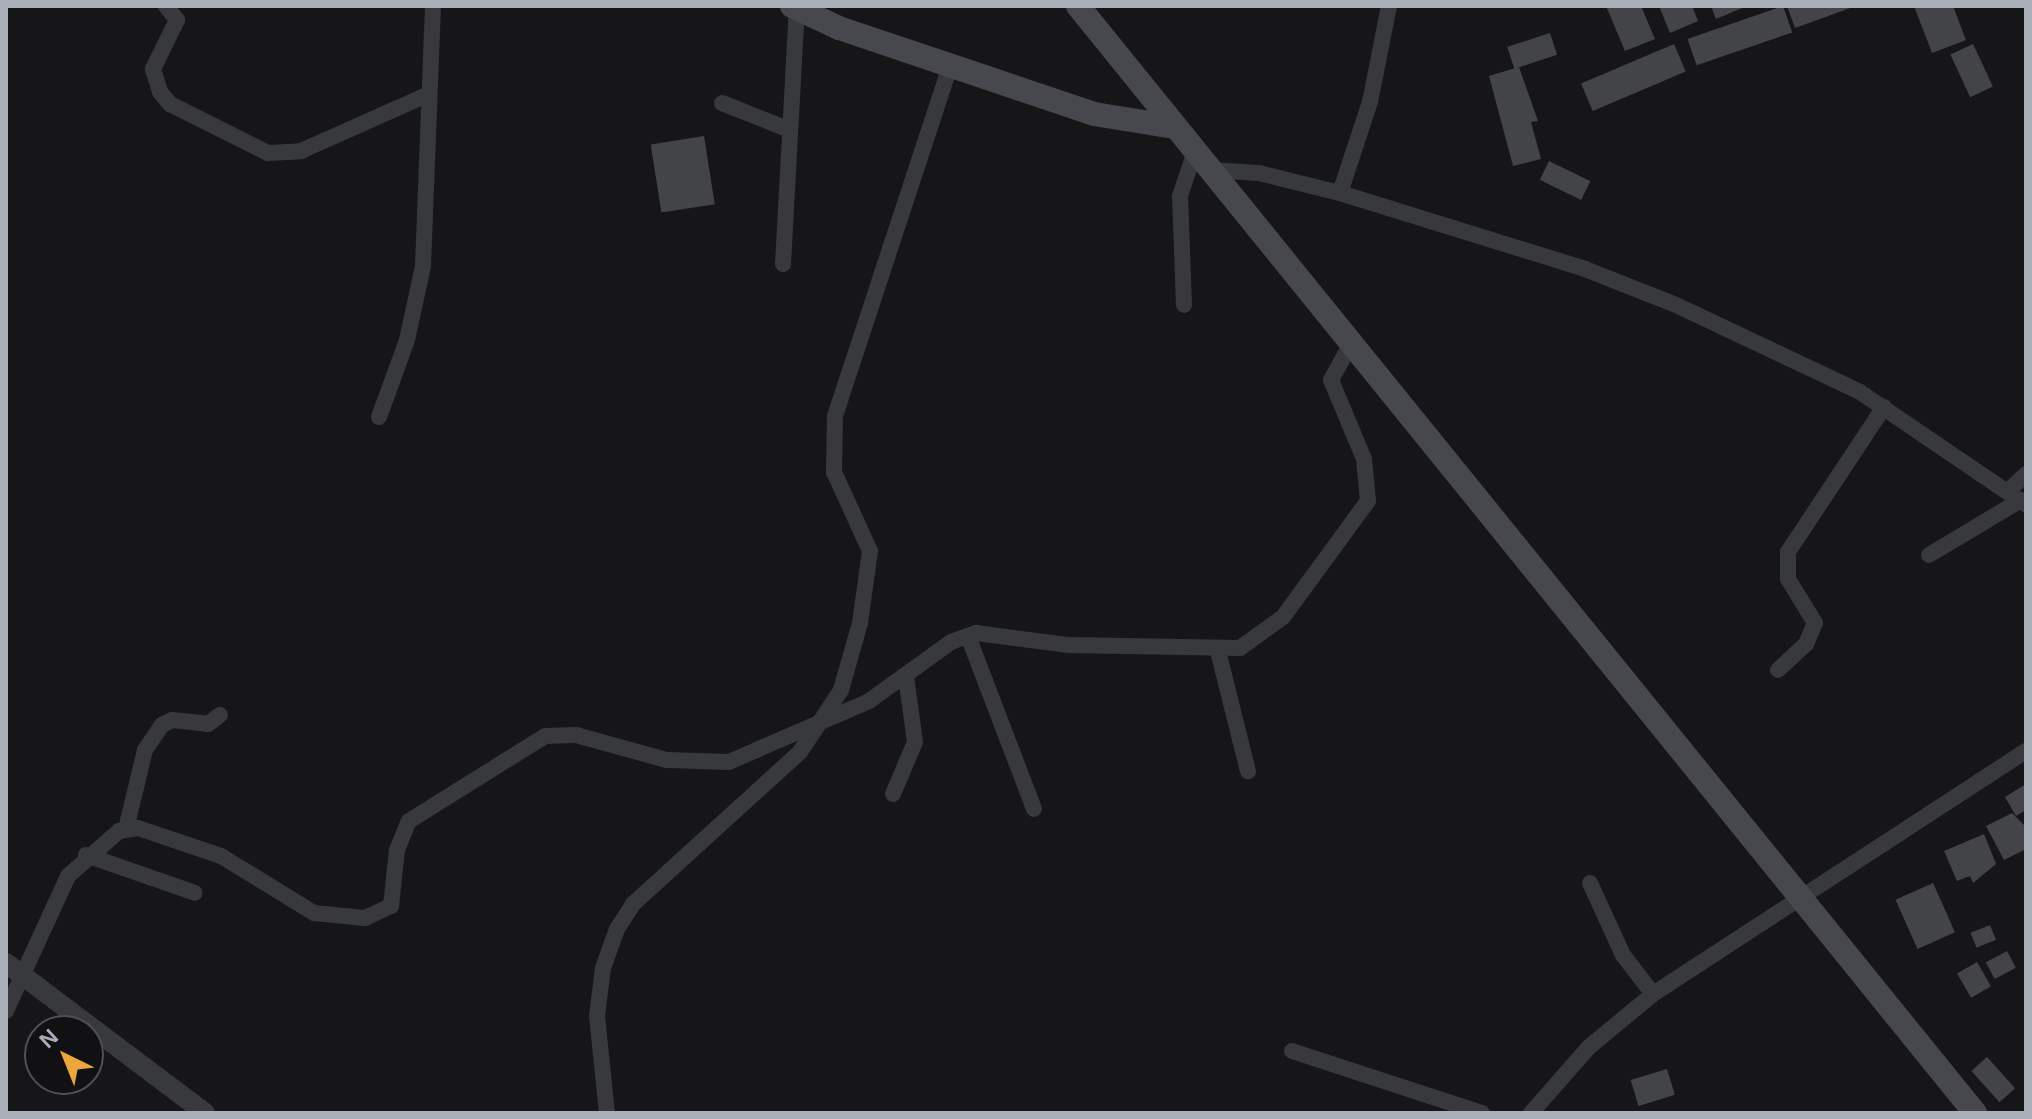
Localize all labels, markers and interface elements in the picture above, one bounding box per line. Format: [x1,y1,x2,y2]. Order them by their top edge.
north arrow [24,1015,104,1095]
text: N [34,1024,63,1053]

